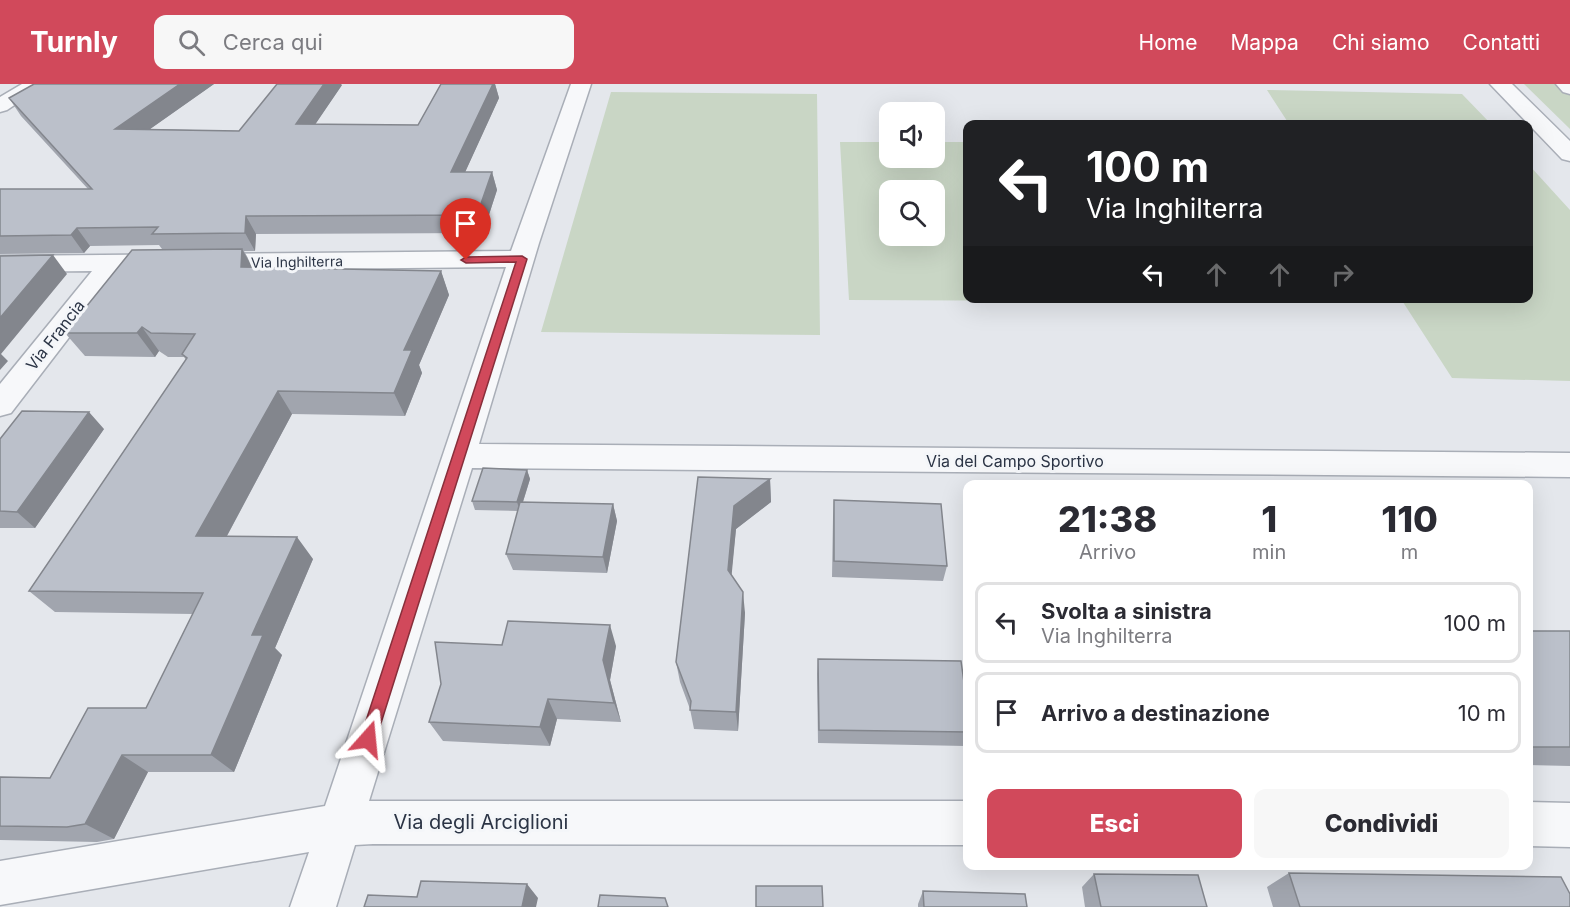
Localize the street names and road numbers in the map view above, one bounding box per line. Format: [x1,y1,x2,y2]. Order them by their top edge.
street label: Via Inghilterra [251,252,343,271]
street label: Via Francia [21,296,89,374]
street label: Via del Campo Sportivo [926,451,1104,471]
street label: Via degli Arciglioni [394,810,568,834]

